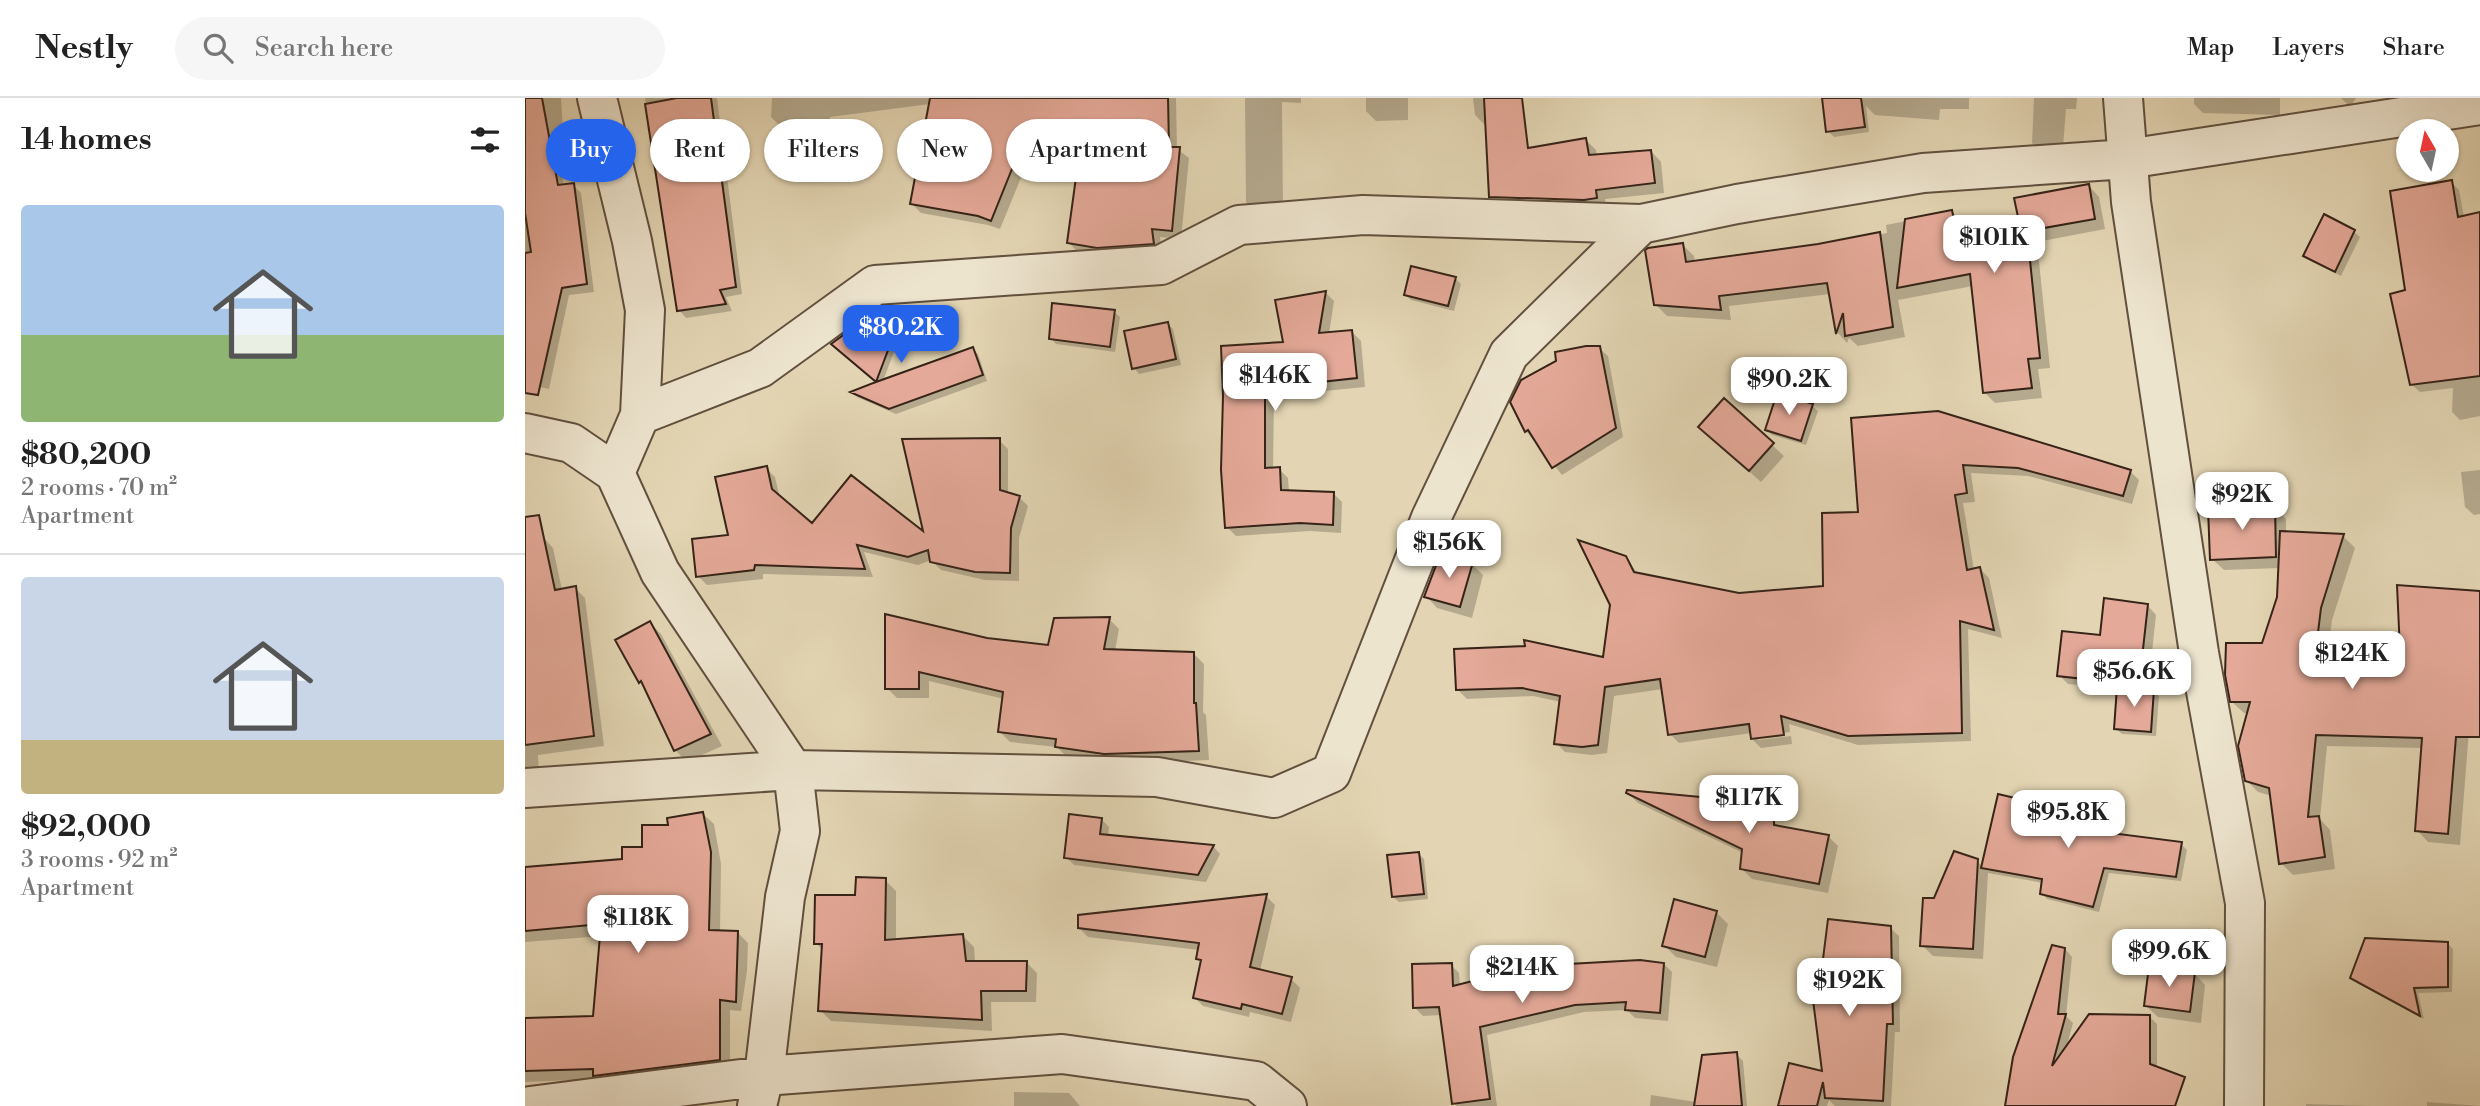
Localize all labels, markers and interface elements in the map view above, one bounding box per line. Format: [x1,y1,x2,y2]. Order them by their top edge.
search box [175,17,665,80]
text: Nestly [35,28,133,69]
icon: search [199,29,237,67]
text: Search here [255,32,393,64]
text: Map [2187,33,2234,63]
text: Layers [2272,33,2344,63]
text: Share [2382,33,2445,63]
chip: Buy [546,119,636,182]
chip: Rent [650,119,750,182]
chip: Filters [764,119,883,182]
chip: New [897,119,992,182]
chip: Apartment [1006,119,1172,182]
north arrow [2396,119,2459,182]
map controls [2396,119,2459,182]
text: 14 homes [21,121,152,159]
icon: filters [466,121,504,159]
pin: $101K [1945,216,2043,275]
text: $101K [1959,224,2029,252]
icon: home [200,251,326,377]
pin: $80.2K [844,306,958,365]
text: $80.2K [859,314,943,342]
pin: $146K [1226,354,1324,413]
pin: $90.2K [1732,358,1846,417]
text: $146K [1239,362,1311,390]
text: $90.2K [1747,366,1831,394]
text: $80,200 [21,436,151,474]
pin: $92K [2201,472,2283,532]
text: 2 rooms · 70 m² [21,474,177,502]
text: $92K [2211,481,2273,509]
text: Apartment [21,502,134,530]
pin: $156K [1400,520,1498,580]
text: $156K [1413,529,1485,557]
icon: home [200,623,326,749]
pin: $124K [2303,632,2401,691]
text: $124K [2315,640,2389,668]
pin: $56.6K [2077,650,2191,709]
text: $56.6K [2093,658,2175,686]
pin: $117K [1700,776,1798,835]
text: $117K [1715,784,1783,812]
pin: $95.8K [2011,790,2125,850]
text: $95.8K [2027,799,2109,827]
text: $92,000 [21,808,151,846]
text: 3 rooms · 92 m² [21,846,177,874]
text: Apartment [21,874,134,902]
pin: $118K [589,896,687,955]
text: $118K [603,904,673,932]
pin: $99.6K [2112,930,2226,989]
text: $99.6K [2128,938,2210,966]
pin: $214K [1473,946,1571,1005]
text: $214K [1486,954,1558,982]
pin: $192K [1800,958,1898,1018]
text: $192K [1813,967,1885,995]

